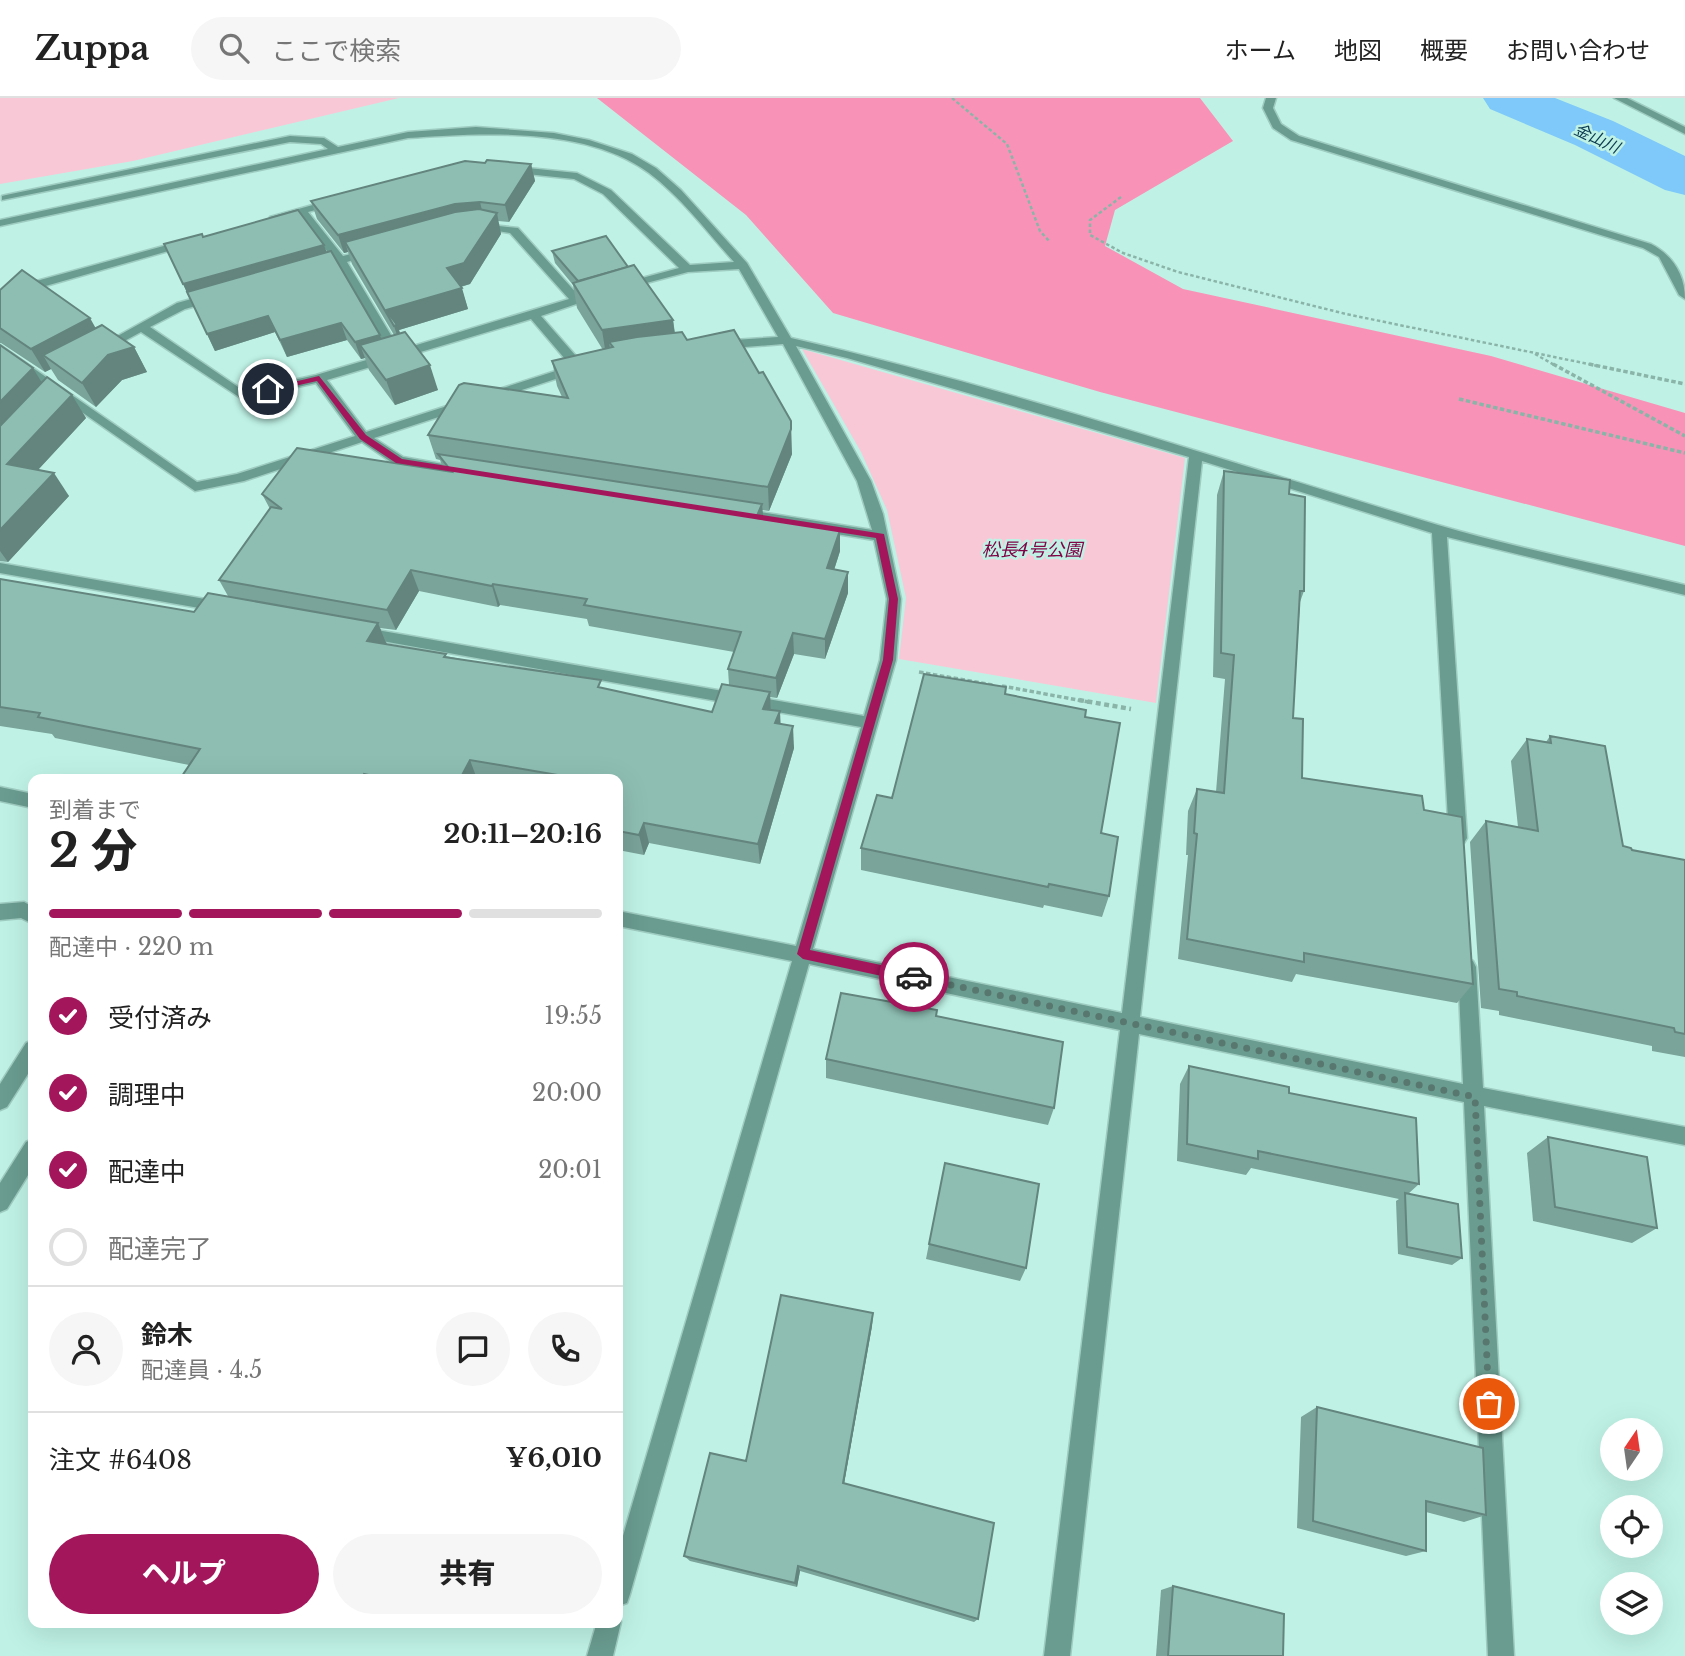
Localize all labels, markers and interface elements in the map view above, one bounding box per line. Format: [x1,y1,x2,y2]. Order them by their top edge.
search box [191,17,681,80]
text: Zuppa [35,28,149,69]
icon: search [215,29,253,67]
text: ここで検索 [271,35,401,67]
text: ホーム [1225,36,1296,65]
text: 地図 [1334,36,1382,65]
text: 概要 [1420,36,1468,65]
text: お問い合わせ [1506,36,1650,65]
water label: 金山川 [1571,119,1625,158]
pin [238,359,298,419]
icon: home [249,370,287,408]
park label: 松長4号公園 [982,539,1085,561]
text: 到着まで [49,796,141,824]
text: 20:11–20:16 [444,818,602,850]
text: 2 分 [49,822,137,879]
text: 配達中 · 220 m [49,933,214,961]
courier [879,942,949,1012]
icon: car [895,958,933,996]
icon: check [49,997,87,1035]
text: 受付済み [108,1002,212,1034]
text: 19:55 [544,1002,602,1030]
icon: check [49,1074,87,1112]
text: 調理中 [108,1079,186,1111]
text: 20:00 [532,1079,602,1107]
icon: check [49,1151,87,1189]
text: 配達中 [108,1156,186,1188]
text: 20:01 [538,1156,602,1184]
text: 配達完了 [108,1233,212,1265]
button: person [49,1312,123,1386]
button: chat [436,1312,510,1386]
button: phone [528,1312,602,1386]
text: 鈴木 [141,1319,193,1351]
text: 配達員 · 4.5 [141,1356,262,1384]
pin [1459,1374,1519,1434]
icon: bag [1470,1385,1508,1423]
north arrow [1600,1418,1662,1480]
map controls [1600,1418,1663,1635]
text: ¥6,010 [505,1442,602,1474]
text: 注文 #6408 [49,1444,192,1476]
button: locate [1600,1495,1663,1558]
button: ヘルプ [49,1534,319,1614]
button: 共有 [333,1534,602,1614]
button: layers [1600,1572,1663,1635]

